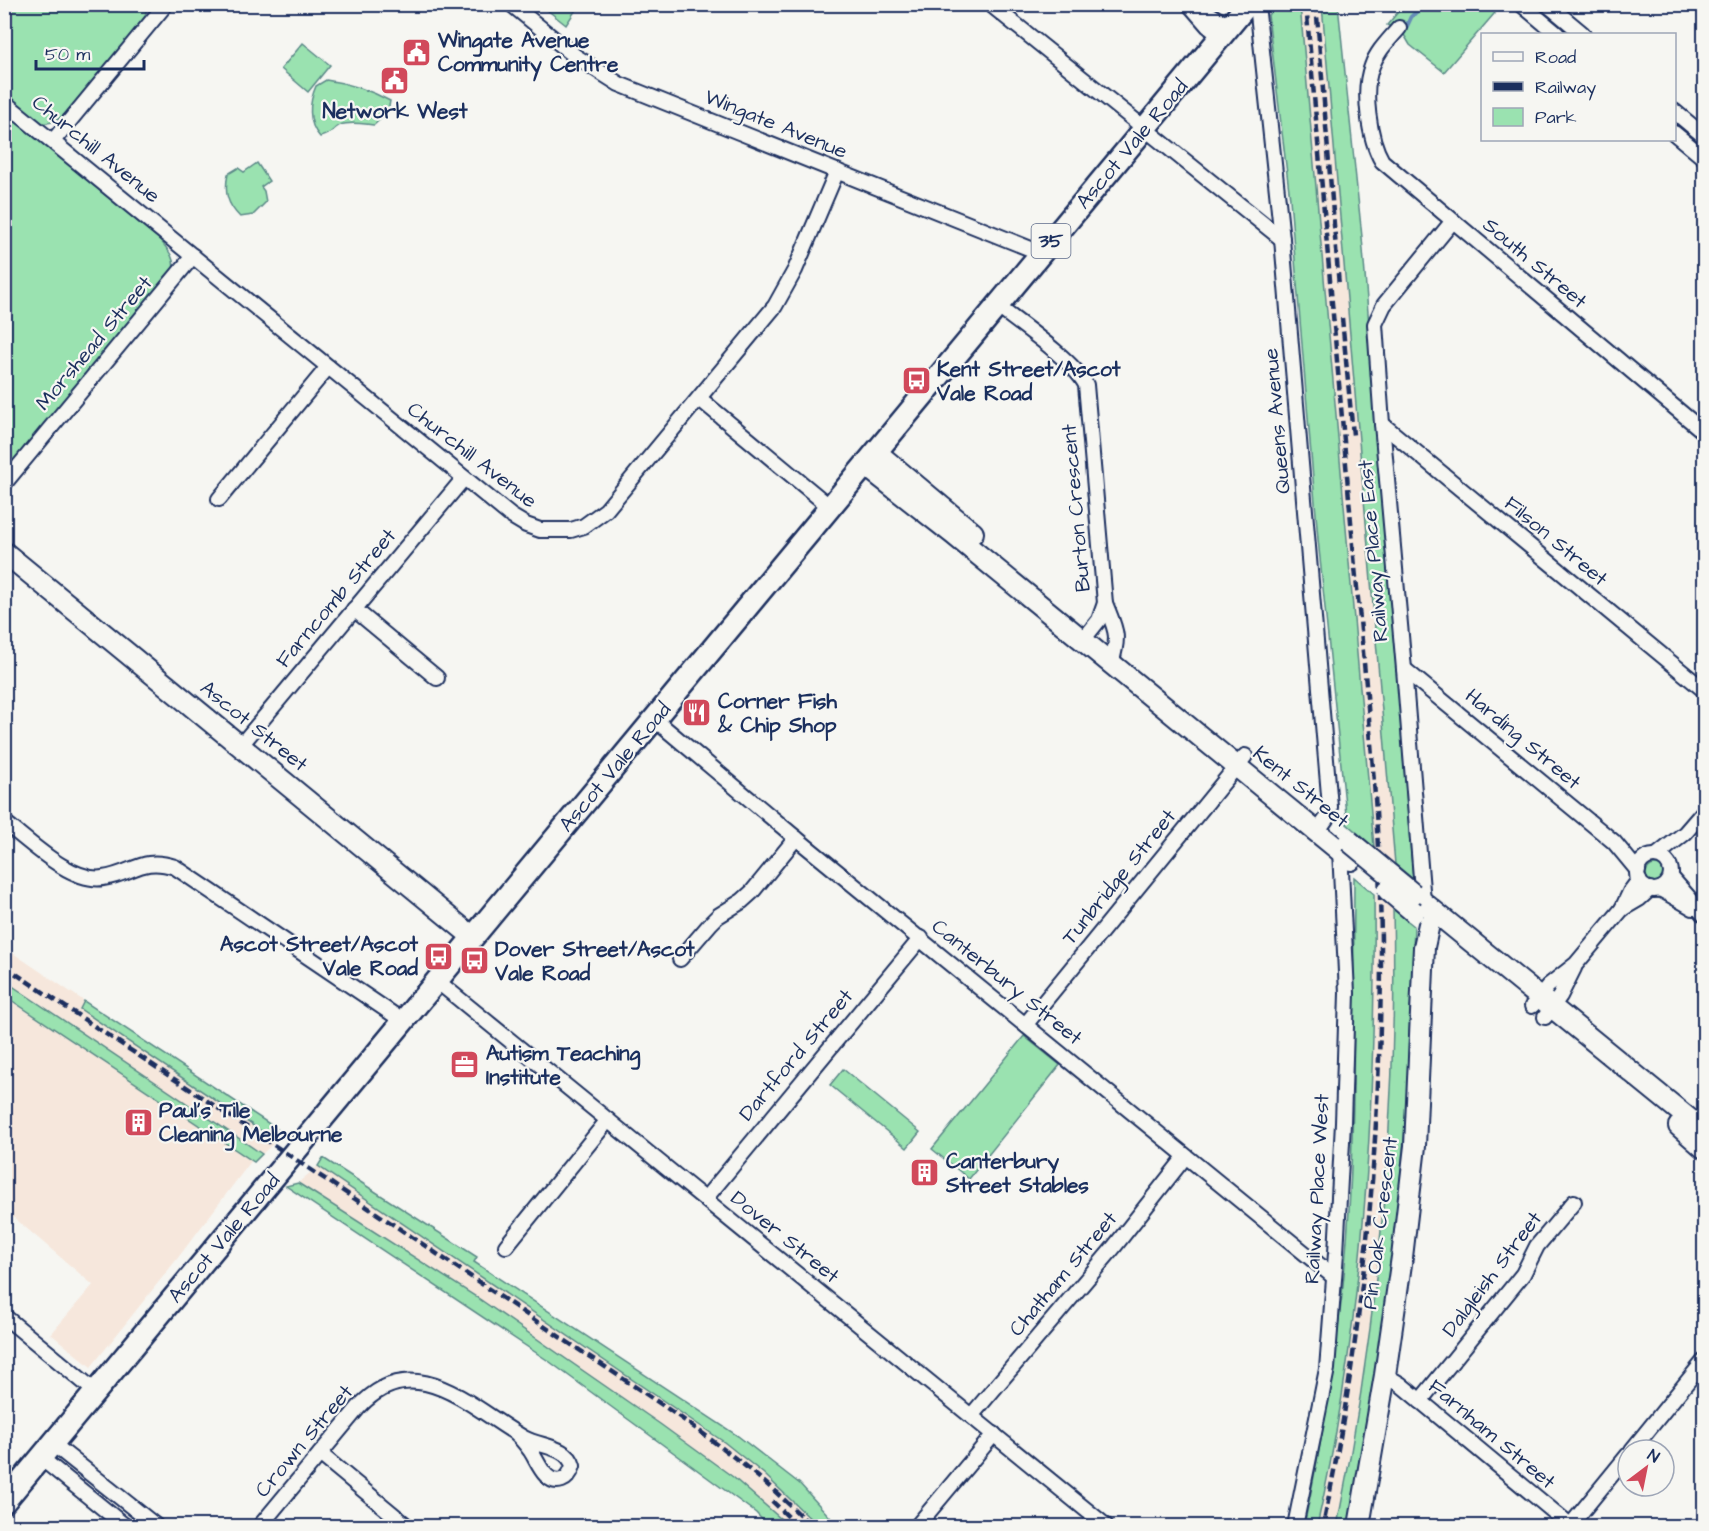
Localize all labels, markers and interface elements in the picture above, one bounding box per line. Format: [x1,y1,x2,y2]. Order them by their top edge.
place label: Wingate Avenue Community Centre [437,26,619,82]
scale bar [36,33,144,71]
legend [1481,33,1676,141]
public building icon: Wingate Avenue Community Centre [401,36,433,68]
text: 50 m [45,42,90,67]
text: Road [1535,45,1576,70]
public building icon: Network West [379,64,411,96]
street label: Ascot Vale Road [1069,73,1195,215]
text: Railway [1535,75,1596,101]
street label: Wingate Avenue [700,82,852,168]
street label: Churchill Avenue [26,88,166,210]
place label: Network West [323,97,468,126]
text: Park [1535,105,1577,130]
street label: South Street [1477,211,1594,316]
road number: 35 [1032,224,1070,258]
street label: Morshead Street [29,269,159,417]
street label: Queens Avenue [1256,347,1298,495]
place label: Kent Street/Ascot Vale Road [936,355,1121,408]
bus stop icon: Kent Street/Ascot Vale Road [900,365,932,397]
street label: Churchill Avenue [401,395,543,515]
street label: Burton Crescent [1054,422,1098,593]
street label: Railway Place East [1351,458,1397,643]
street label: Filson Street [1498,489,1614,593]
street label: Farncomb Street [269,522,403,674]
street label: Ascot Street [194,674,314,779]
street label: Harding Street [1457,682,1588,798]
place label: Corner Fish & Chip Shop [717,687,837,741]
street label: Ascot Vale Road [552,696,678,838]
restaurant icon: Corner Fish & Chip Shop [681,697,713,729]
street label: Kent Street [1247,739,1356,835]
street label: Tunbridge Street [1055,803,1185,952]
street label: Canterbury Street [924,912,1089,1054]
place label: Ascot Street/Ascot Vale Road [220,930,419,983]
place label: Dover Street/Ascot Vale Road [494,935,695,988]
bus stop icon: Ascot Street/Ascot Vale Road [423,940,455,972]
bus stop icon: Dover Street/Ascot Vale Road [458,945,490,977]
street label: Dartford Street [732,982,860,1127]
place label: Autism Teaching Institute [486,1039,641,1092]
office icon: Autism Teaching Institute [449,1049,481,1081]
street label: Railway Place West [1298,1093,1338,1285]
place label: Paul's Tile Cleaning Melbourne [159,1096,343,1151]
building icon: Paul's Tile Cleaning Melbourne [122,1106,154,1138]
street label: Pin Oak Crescent [1355,1135,1405,1311]
place label: Canterbury Street Stables [945,1147,1089,1200]
building icon: Canterbury Street Stables [909,1157,941,1189]
street label: Ascot Vale Road [161,1167,287,1309]
street label: Dover Street [724,1184,846,1290]
street label: Chatham Street [1002,1205,1124,1343]
street label: Dalgleish Street [1435,1205,1551,1344]
street label: Farnham Street [1422,1372,1562,1496]
street label: Crown Street [248,1378,360,1504]
north arrow [1616,1438,1676,1498]
text: N [1643,1444,1664,1468]

